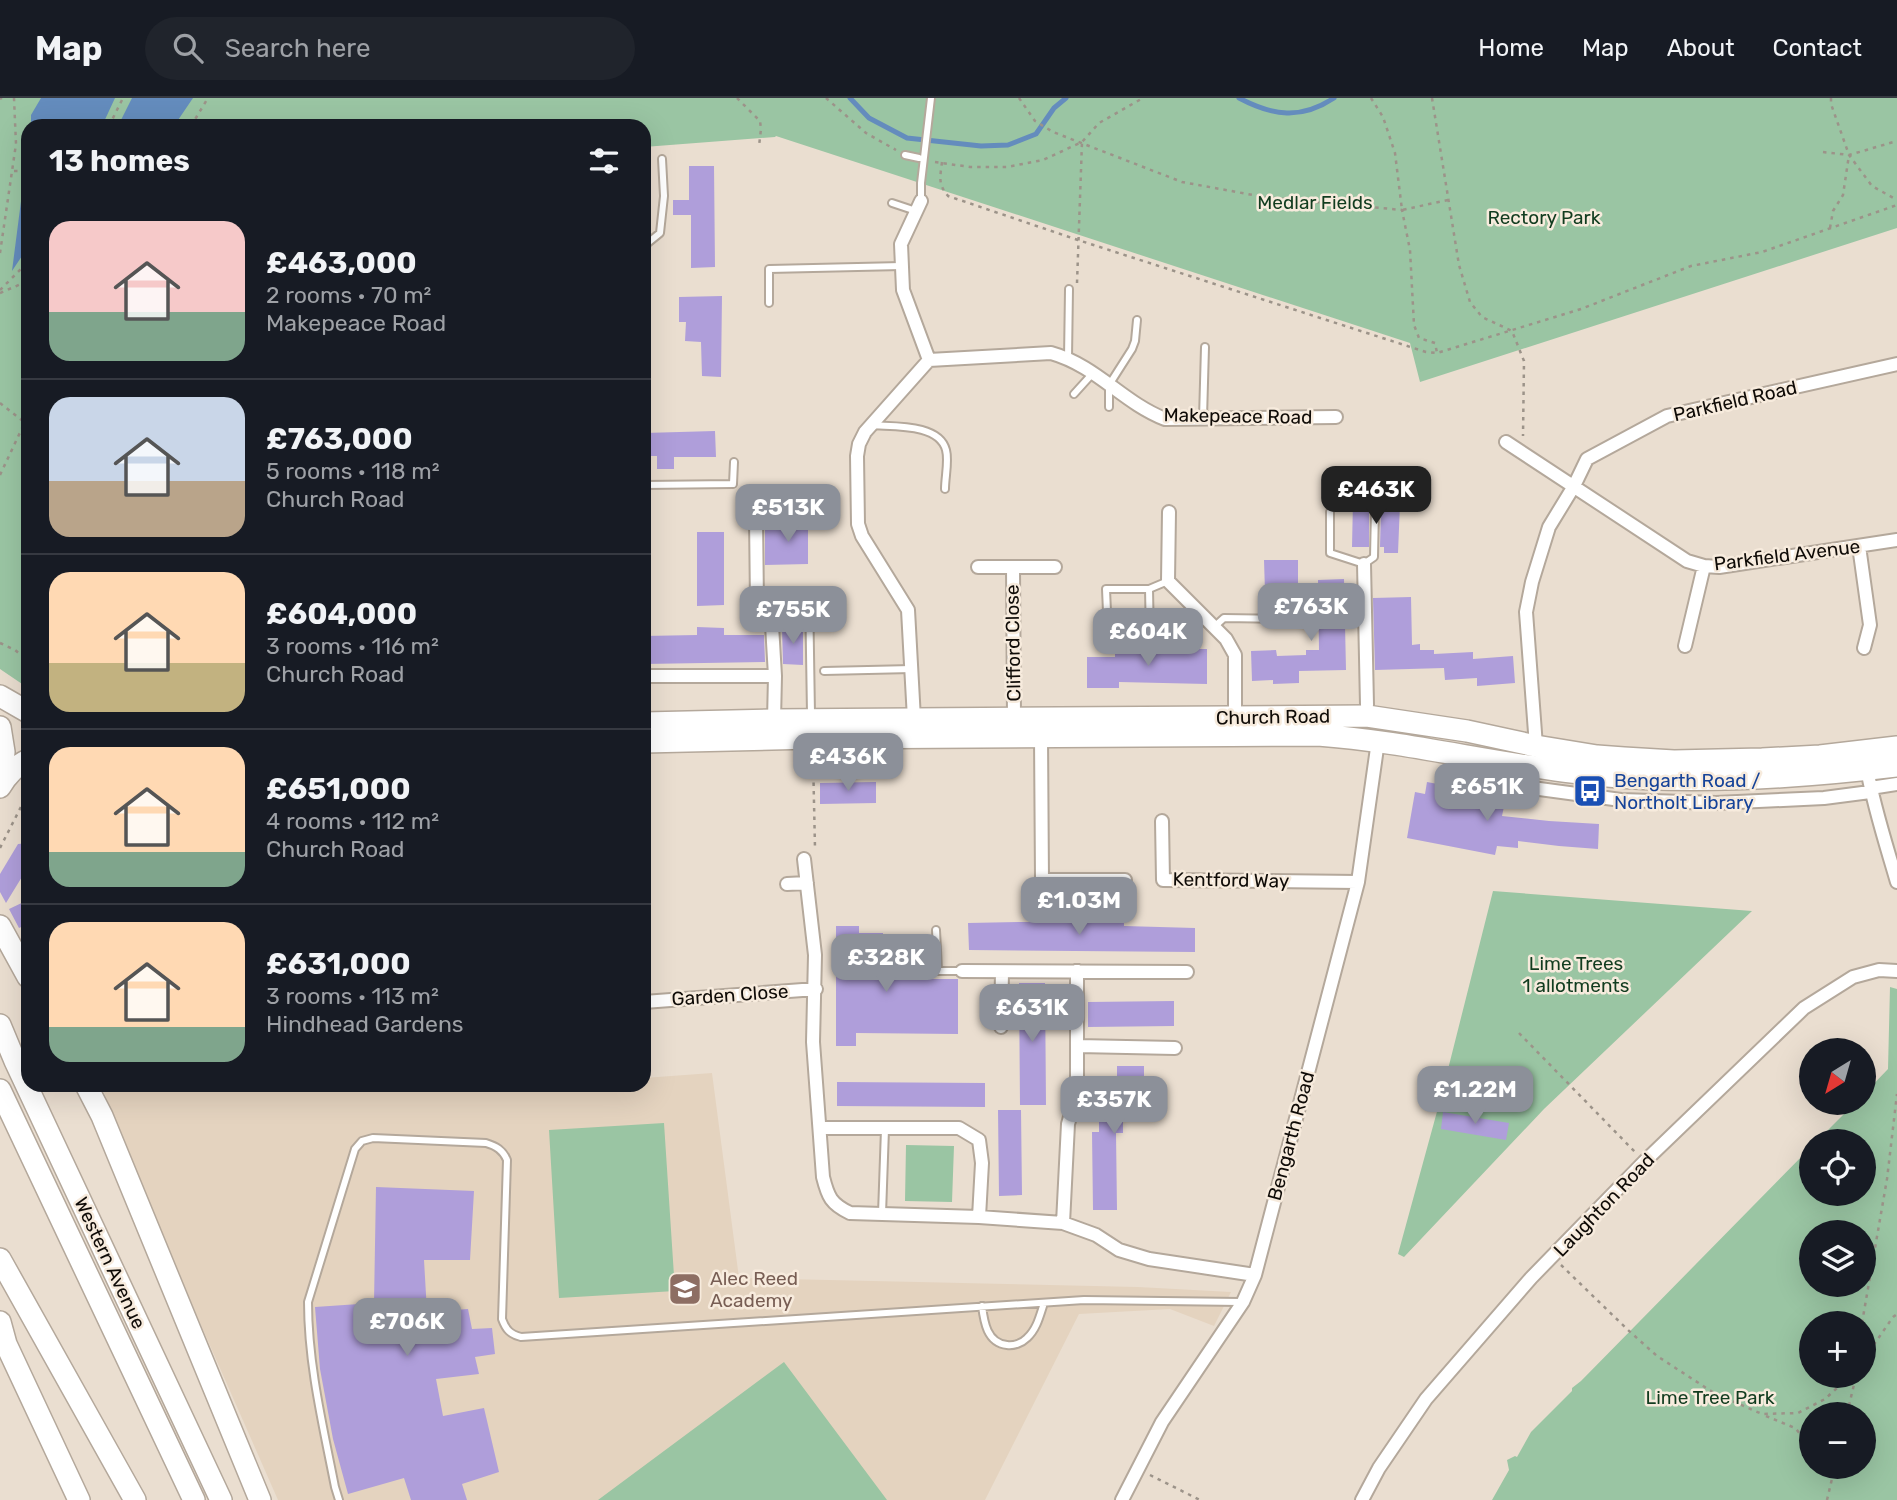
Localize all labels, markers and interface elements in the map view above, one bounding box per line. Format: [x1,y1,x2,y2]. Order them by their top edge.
search box [145,17,635,80]
text: Map [35,29,103,68]
icon: search [169,29,207,67]
text: Search here [225,33,370,64]
text: Home [1478,34,1544,62]
text: Map [1582,34,1629,62]
text: About [1667,34,1735,62]
text: Contact [1773,34,1862,62]
icon: filters [585,142,623,180]
text: 13 homes [49,143,190,179]
park label: Medlar Fields [1257,191,1373,214]
park label: Rectory Park [1487,206,1601,229]
text: £463,000 [266,245,417,281]
icon: home [105,249,189,333]
text: 2 rooms · 70 m² [266,281,431,309]
text: Makepeace Road [266,309,446,337]
street label: Parkfield Road [1671,376,1799,426]
street label: Makepeace Road [1163,403,1313,429]
text: £763,000 [266,421,413,457]
icon: home [105,425,189,509]
text: 5 rooms · 118 m² [266,457,440,485]
pin: £463K [1327,466,1425,526]
text: £463K [1337,475,1415,503]
pin: £513K [739,484,837,544]
text: Church Road [266,485,405,513]
text: £513K [751,493,825,521]
street label: Parkfield Avenue [1713,535,1861,575]
street label: Clifford Close [1000,584,1026,702]
pin: £763K [1262,584,1360,643]
pin: £755K [744,587,842,646]
text: £763K [1274,592,1348,620]
text: £755K [756,595,830,623]
text: £604,000 [266,596,417,632]
icon: home [105,600,189,684]
pin: £604K [1099,608,1197,668]
text: £604K [1109,617,1187,645]
text: 3 rooms · 116 m² [266,632,439,660]
text: Church Road [266,660,405,688]
street label: Church Road [1216,705,1330,729]
pin: £436K [799,734,897,793]
text: £436K [809,742,887,770]
pin: £651K [1438,764,1536,823]
place label: Bengarth Road / Northolt Library [1614,769,1760,814]
text: £651,000 [266,771,411,807]
text: £651K [1451,772,1523,800]
bus stop icon: Bengarth Road / Northolt Library [1571,772,1609,810]
icon: home [105,775,189,859]
text: 4 rooms · 112 m² [266,807,439,835]
text: Church Road [266,835,405,863]
street label: Kentford Way [1173,867,1289,893]
pin: £1.03M [1022,878,1136,937]
text: £1.03M [1037,886,1121,914]
pin: £328K [837,934,935,994]
text: £328K [847,943,925,971]
text: £631,000 [266,946,411,982]
icon: home [105,950,189,1034]
park label: Lime Trees 1 allotments [1523,952,1629,997]
street label: Garden Close [671,979,789,1011]
text: 3 rooms · 113 m² [266,982,439,1010]
pin: £631K [983,984,1081,1044]
text: £631K [995,993,1069,1021]
text: Hindhead Gardens [266,1010,464,1038]
north arrow [1799,1038,1876,1115]
map controls [1799,1038,1876,1479]
pin: £1.22M [1418,1066,1532,1126]
street label: Bengarth Road [1263,1069,1319,1203]
text: £1.22M [1433,1075,1517,1103]
pin: £357K [1065,1076,1163,1136]
text: £357K [1076,1085,1152,1113]
button: locate [1799,1129,1876,1206]
street label: Laughton Road [1549,1148,1659,1262]
street label: Western Avenue [69,1194,151,1332]
button: layers [1799,1220,1876,1297]
place label: Alec Reed Academy [710,1267,798,1312]
school or university icon: Alec Reed Academy [666,1270,704,1308]
pin: £706K [358,1298,456,1358]
text: £706K [369,1307,445,1335]
button: + [1799,1311,1876,1388]
park label: Lime Tree Park [1646,1386,1775,1409]
button: − [1799,1402,1876,1479]

